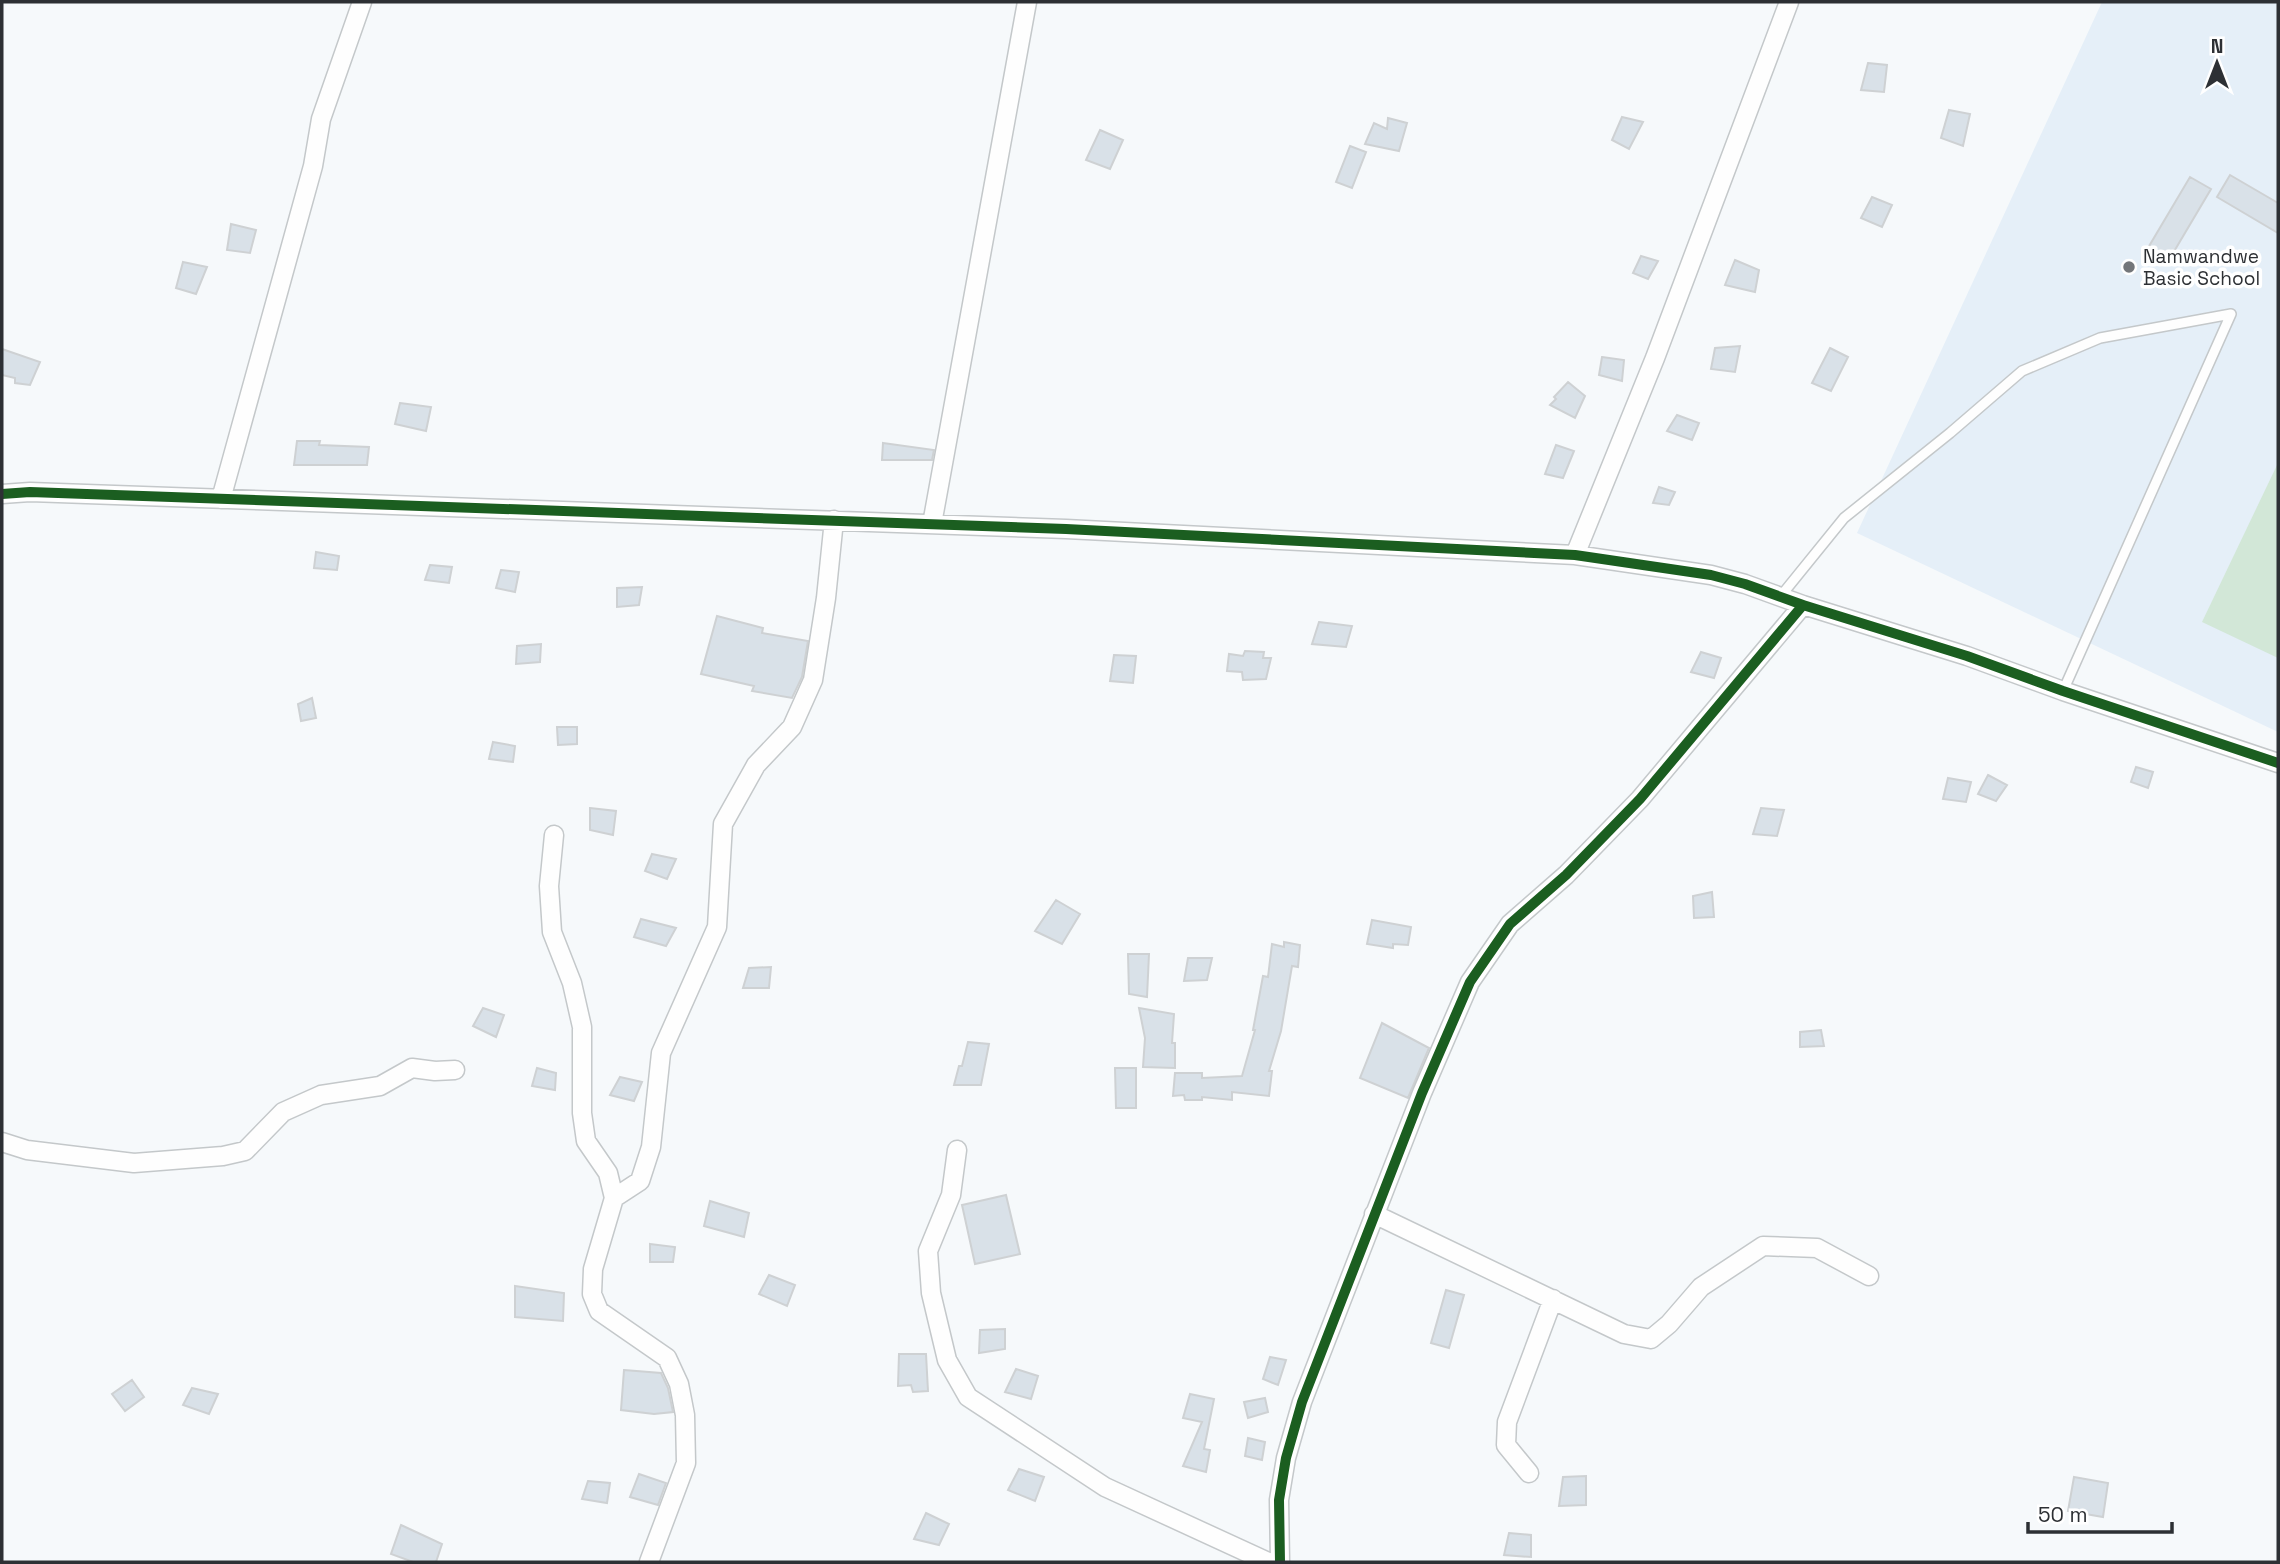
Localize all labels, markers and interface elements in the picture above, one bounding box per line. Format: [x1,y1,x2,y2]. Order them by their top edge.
north arrow [2182,28,2252,98]
text: N [2211,34,2223,59]
place label: Namwandwe Basic School [2143,244,2260,291]
marker: Namwandwe Basic School [2121,259,2137,275]
scale bar [2028,1490,2172,1534]
text: 50 m [2038,1501,2088,1528]

